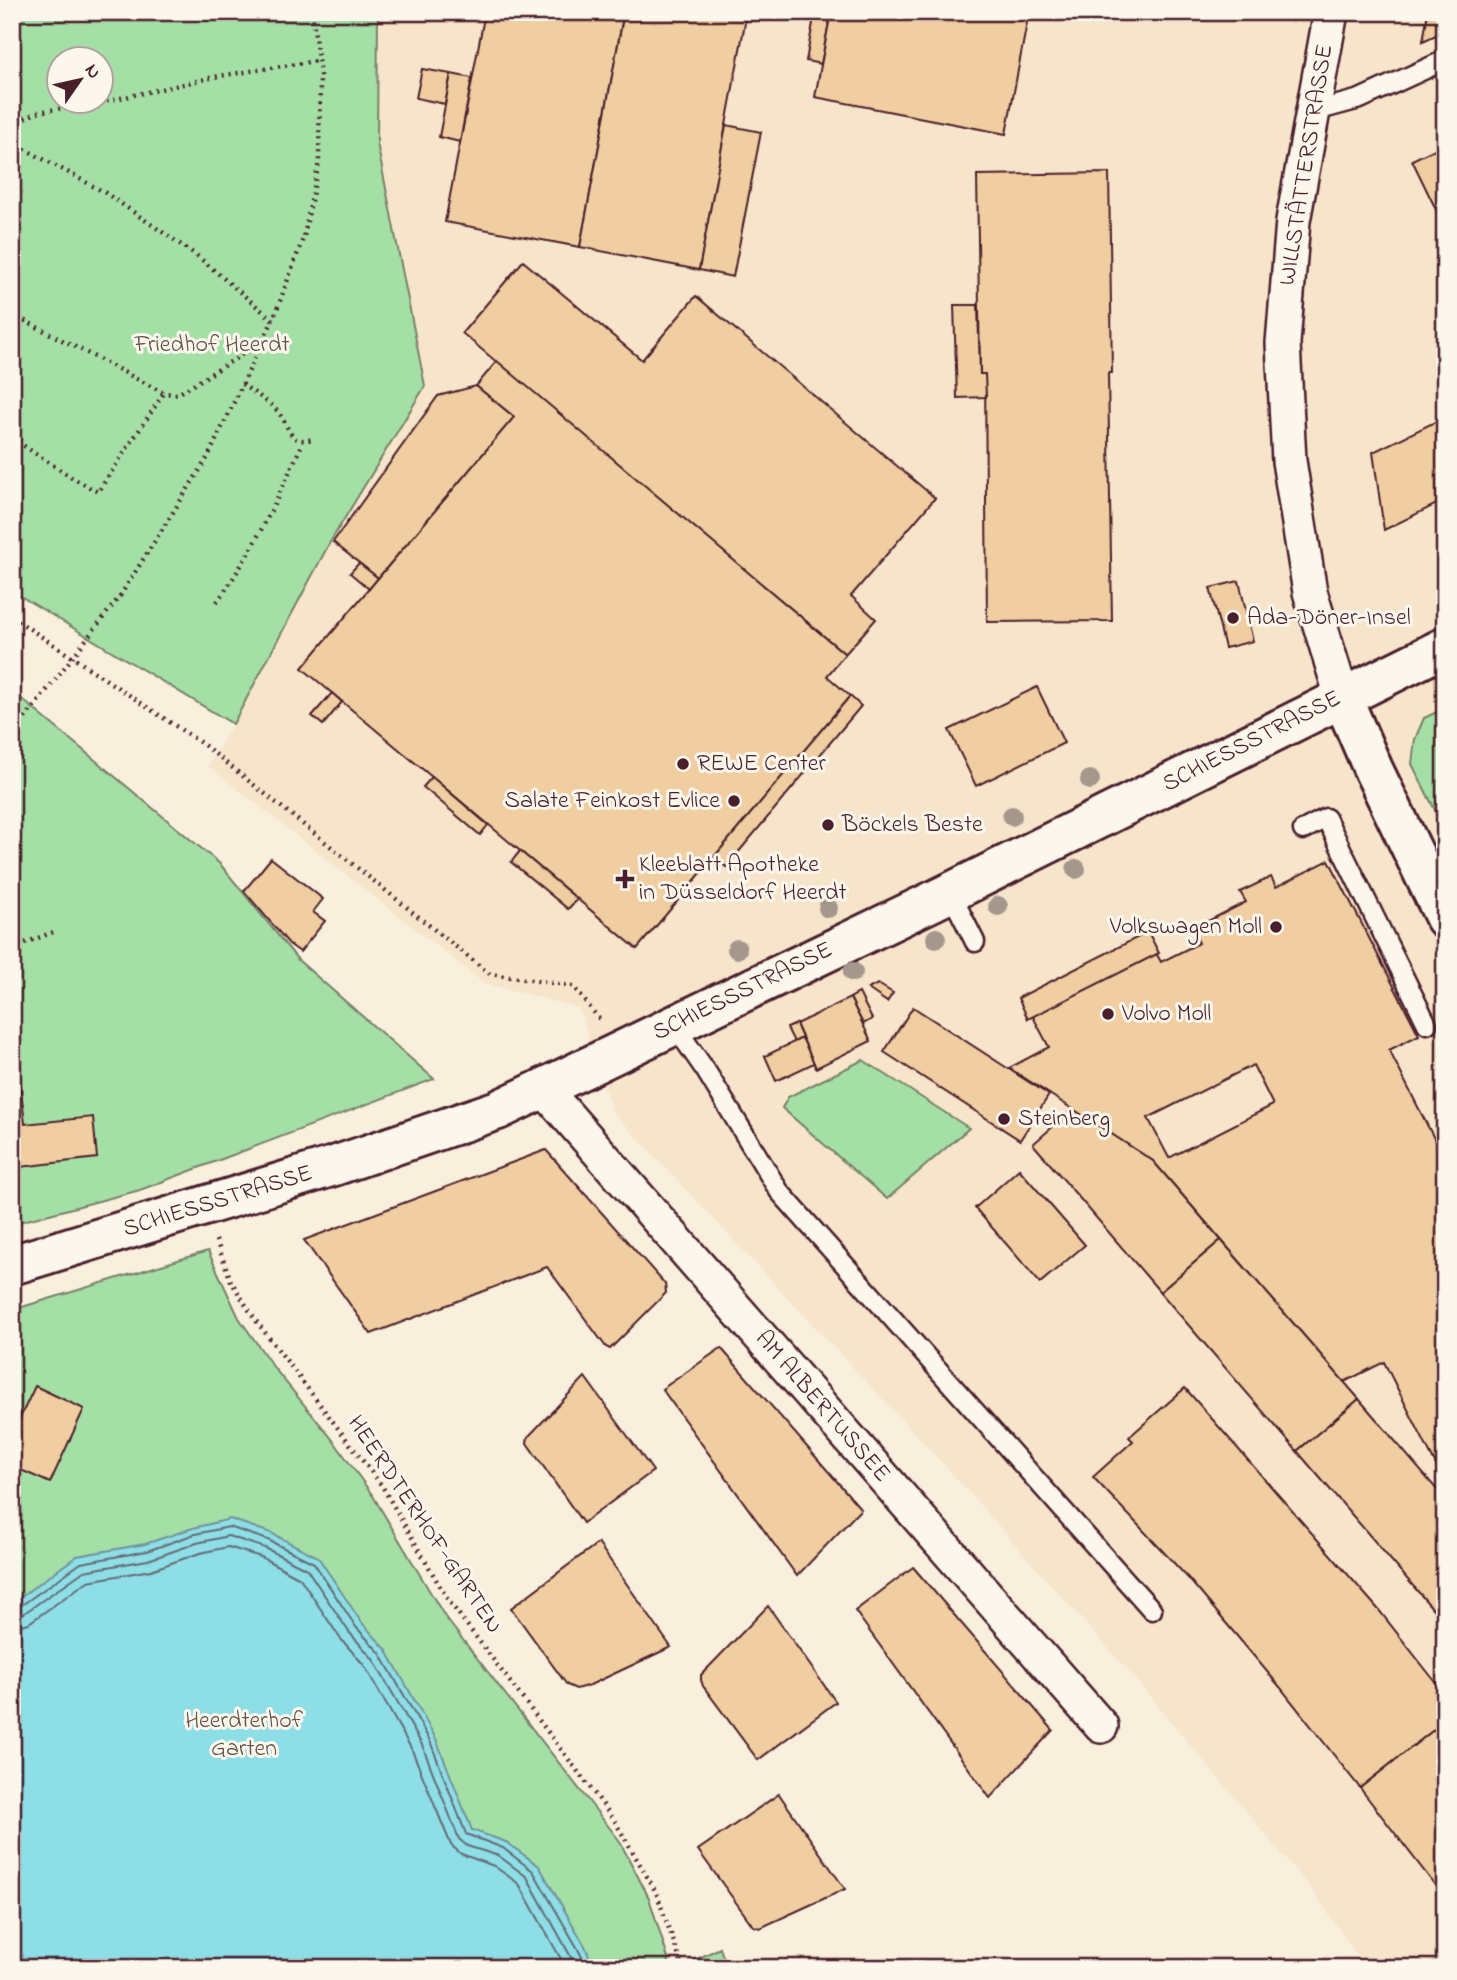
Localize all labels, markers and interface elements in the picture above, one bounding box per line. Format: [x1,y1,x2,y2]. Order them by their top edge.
street label: WILLSTÄTTERSTRASSE [1271,42,1343,288]
north arrow [46,46,116,116]
text: N [77,59,107,85]
park label: Friedhof Heerdt [133,328,290,363]
place label: Ada-Döner-Insel [1247,601,1411,636]
marker: Ada-Döner-Insel [1225,610,1241,626]
street label: SCHIESSSTRASSE [1157,682,1347,802]
place label: REWE Center [697,747,827,782]
marker: REWE Center [675,756,691,772]
place label: Salate Feinkost Evlice [505,784,720,819]
marker: Salate Feinkost Evlice [726,793,742,809]
place label: Böckels Beste [841,808,983,843]
marker: Böckels Beste [820,817,836,833]
place label: Kleeblatt Apotheke in Düsseldorf Heerdt [639,848,847,911]
marker: Kleeblatt Apotheke in Düsseldorf Heerdt [617,871,633,887]
place label: Volkswagen Moll [1109,910,1262,945]
marker: Volkswagen Moll [1268,919,1284,935]
street label: SCHIESSSTRASSE [647,933,839,1051]
place label: Volvo Moll [1121,997,1211,1032]
marker: Volvo Moll [1100,1006,1116,1022]
place label: Steinberg [1018,1102,1110,1137]
marker: Steinberg [996,1111,1012,1127]
street label: SCHIESSSTRASSE [119,1157,317,1247]
street label: AM ALBERTUSSEE [746,1323,898,1491]
street label: HEERDTERHOF-GARTEN [338,1409,510,1641]
park label: Heerdterhof Garten [185,1704,304,1767]

